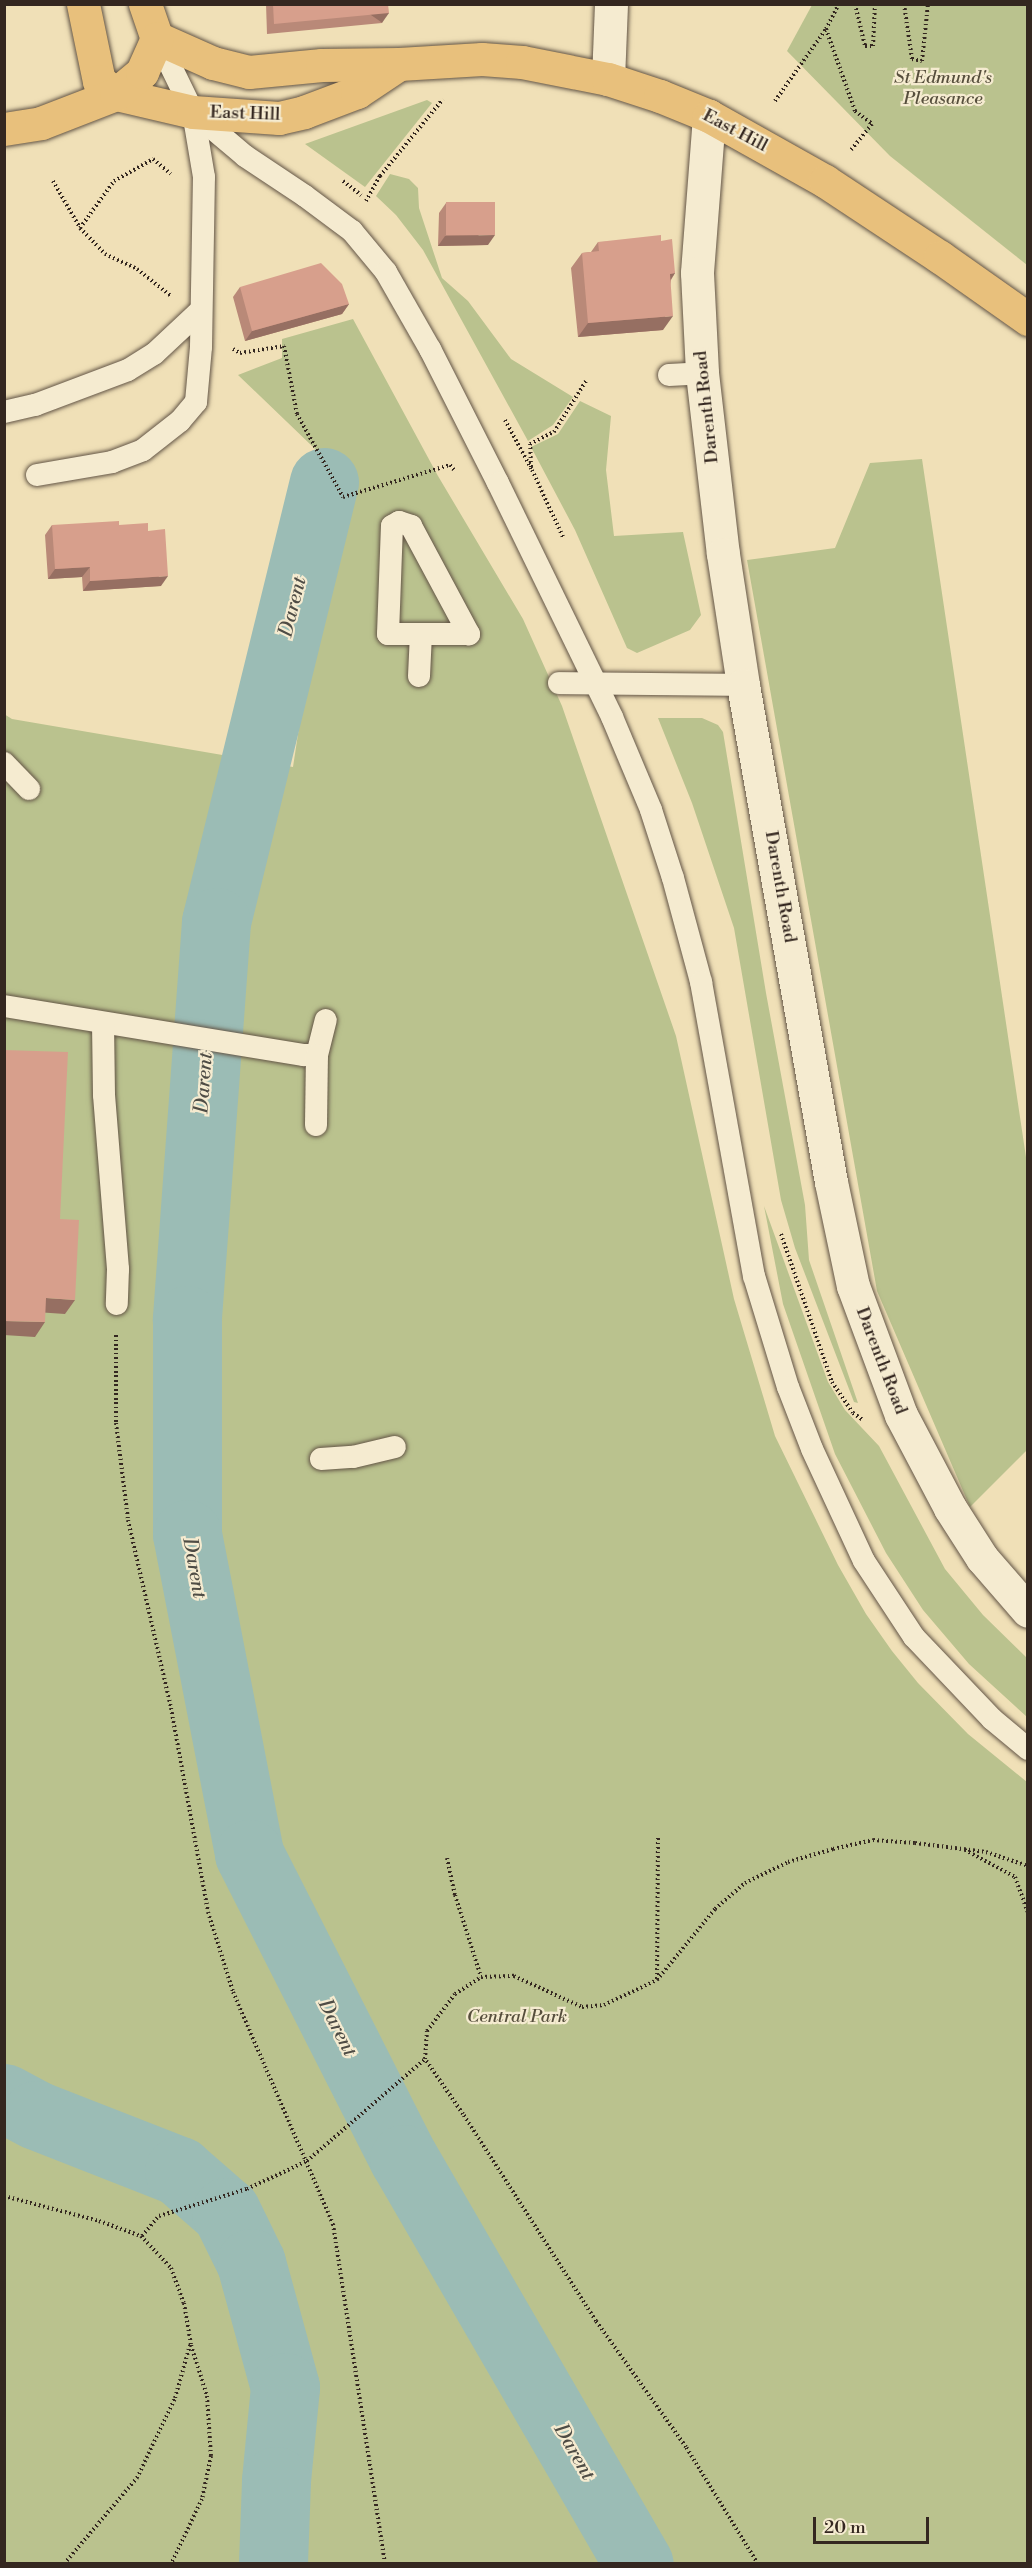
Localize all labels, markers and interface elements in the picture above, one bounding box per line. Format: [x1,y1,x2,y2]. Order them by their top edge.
park label: St Edmund's Pleasance [894,68,992,110]
street label: East Hill [209,102,281,126]
street label: East Hill [699,105,771,157]
street label: Darenth Road [690,350,724,464]
water label: Darent [274,574,312,640]
street label: Darenth Road [760,829,800,945]
water label: Darent [190,1052,218,1114]
street label: Darenth Road [851,1304,911,1418]
water label: Darent [177,1536,211,1600]
water label: Darent [312,1995,362,2061]
park label: Central Park [467,2006,567,2028]
water label: Darent [548,2419,600,2485]
scale bar [816,2505,932,2543]
text: 20 m [824,2516,866,2539]

